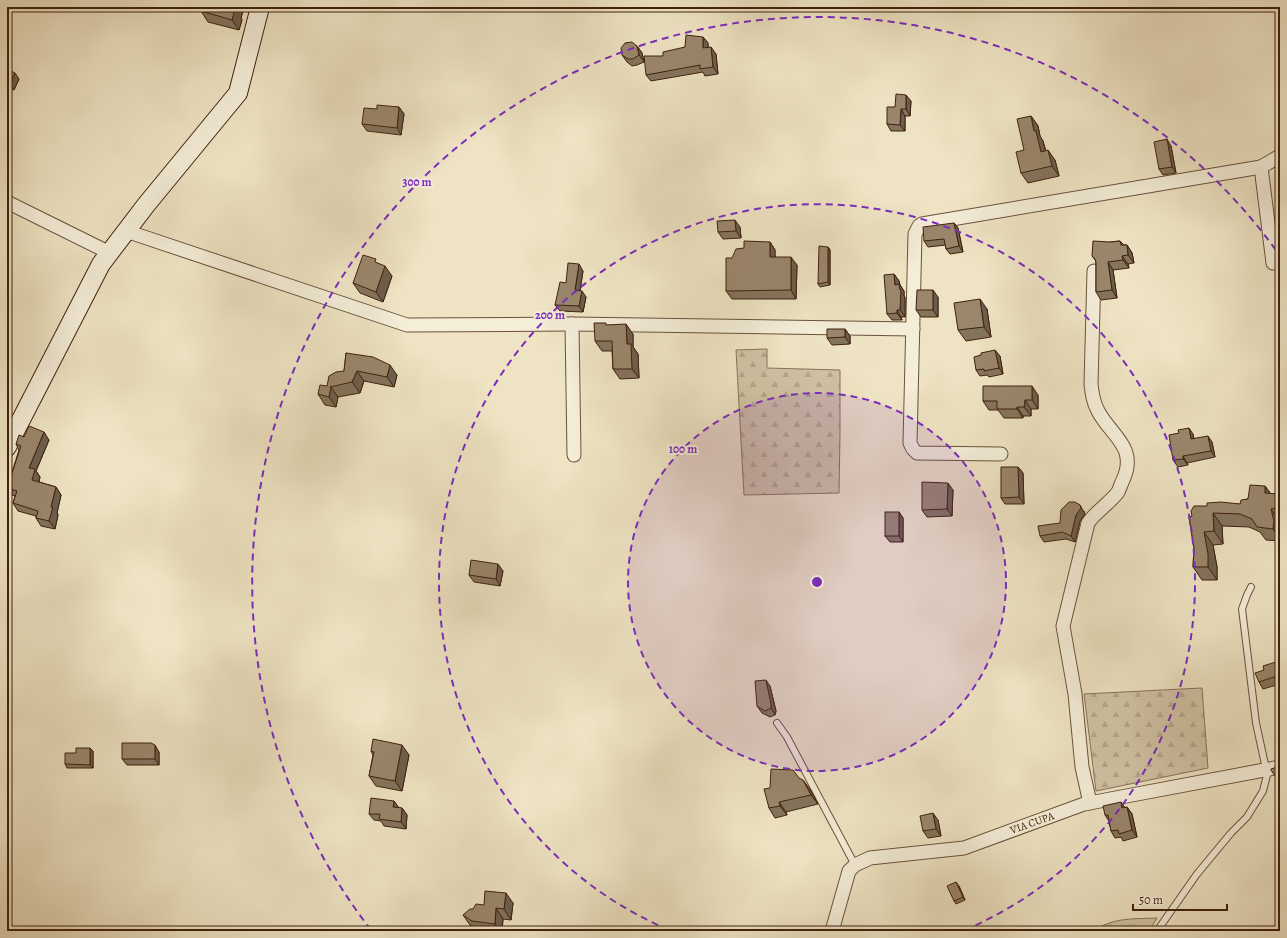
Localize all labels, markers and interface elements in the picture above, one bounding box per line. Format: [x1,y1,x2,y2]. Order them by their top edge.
text: 300 m [402,174,432,190]
text: 200 m [535,307,565,323]
text: 100 m [669,441,697,457]
centre of rings [810,575,824,589]
street label: VIA CUPA [1007,808,1057,838]
scale bar [1133,886,1227,912]
text: 50 m [1139,892,1163,908]

